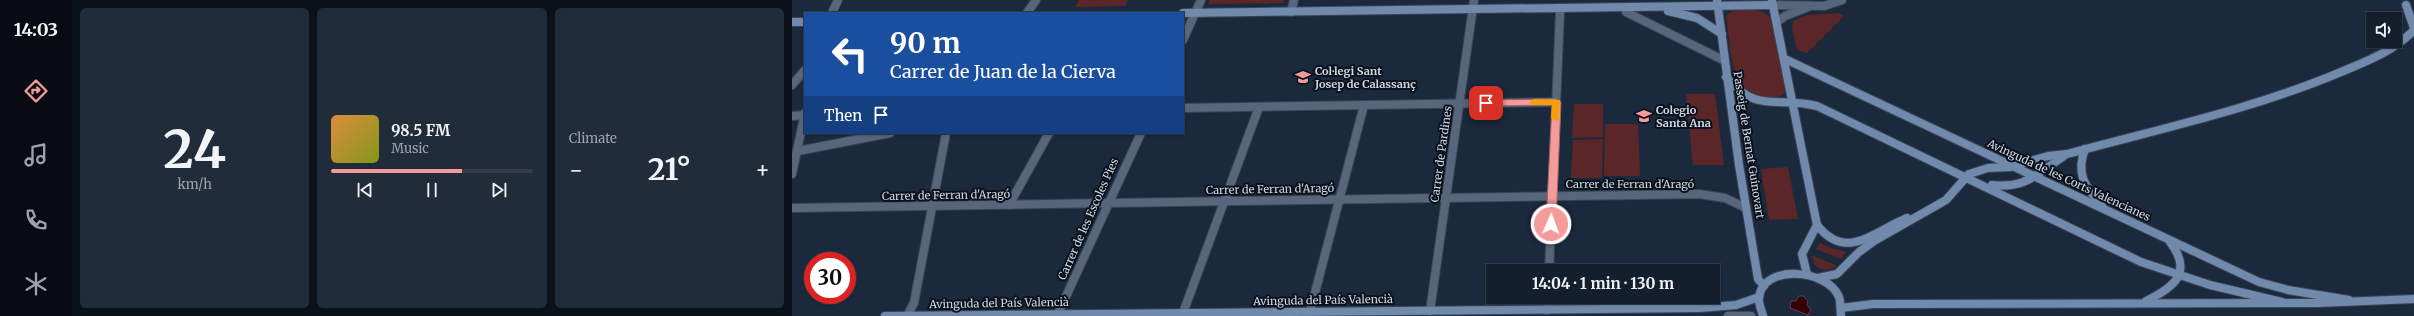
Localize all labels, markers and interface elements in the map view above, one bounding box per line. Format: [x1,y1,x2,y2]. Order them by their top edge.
map controls [2366,12,2402,48]
button: sound [2366,12,2402,48]
text: 14:03 [14,18,58,41]
text: 90 m [890,25,961,61]
icon: left [824,28,876,80]
text: Carrer de Juan de la Cierva [890,60,1116,83]
place label: Col·legi Sant Josep de Calassanç [1314,64,1416,91]
school or university icon: Col·legi Sant Josep de Calassanç [1294,68,1312,86]
street label: Passeig de Bernat Guinovart [1730,70,1768,220]
icon: directions [22,77,50,105]
pin [1469,86,1503,120]
icon: arrive [1475,92,1497,114]
place label: Colegio Santa Ana [1656,103,1711,130]
icon: arrive [870,104,892,126]
street label: Carrer de Pardines [1427,105,1455,203]
text: Then [824,106,862,125]
school or university icon: Colegio Santa Ana [1635,107,1653,125]
text: 24 [163,117,226,182]
text: 98.5 FM [391,121,450,140]
text: Climate [569,130,617,147]
street label: Avinguda de les Corts Valencianes [1984,136,2153,224]
text: Music [391,140,429,157]
icon: music [22,141,50,169]
text: 21° [648,150,691,188]
text: − [569,156,583,184]
text: + [755,156,770,184]
street label: Carrer de les Escoles Pies [1055,156,1121,282]
text: km/h [177,176,212,193]
street label: Carrer de Ferran d'Aragó [1566,177,1695,191]
icon: previous [354,179,376,201]
icon: pause [421,179,443,201]
icon: next [488,179,510,201]
street label: Carrer de Ferran d'Aragó [1206,181,1335,197]
street label: Carrer de Ferran d'Aragó [882,187,1011,203]
position arrow [1530,203,1572,245]
icon: phone [22,206,50,234]
speed limit sign: 30 [804,252,856,304]
icon: climate [22,270,50,298]
text: 14:04 · 1 min · 130 m [1532,274,1674,293]
street label: Avinguda del País Valencià [1252,292,1393,308]
street label: Avinguda del País Valencià [928,295,1069,311]

